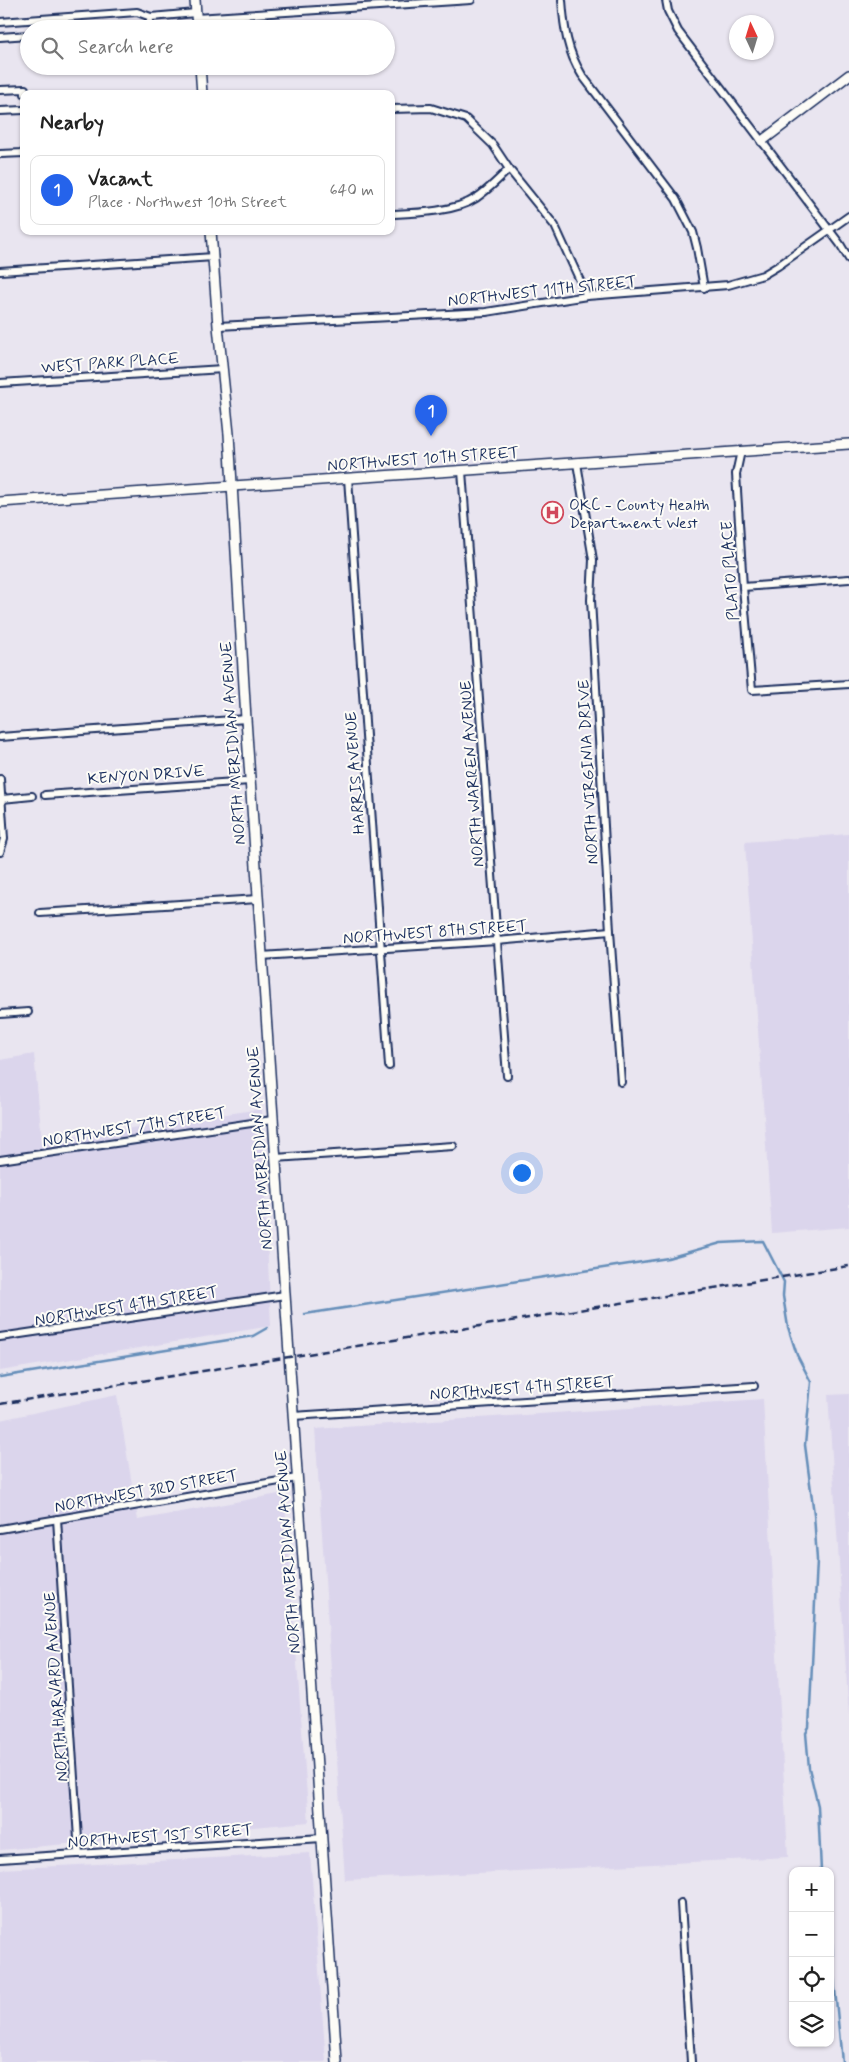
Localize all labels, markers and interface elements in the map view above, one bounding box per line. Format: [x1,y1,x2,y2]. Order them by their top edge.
north arrow [729,15,774,60]
search box [20,20,395,75]
icon: search [38,34,66,62]
text: Search here [78,35,174,60]
text: Nearby [40,109,104,137]
text: Vacant [88,167,153,192]
text: 1 [53,180,61,201]
text: 640 m [329,180,374,201]
text: Place · Northwest 10th Street [88,192,287,213]
street label: NORTHWEST 11TH STREET [447,271,638,312]
street label: WEST PARK PLACE [40,348,180,379]
pin: 1 [415,395,447,436]
street label: NORTHWEST 10TH STREET [327,442,520,477]
place label: OKC - County Health Department West [569,495,709,534]
hospital icon: OKC - County Health Department West [541,501,565,525]
street label: PLATO PLACE [717,520,744,622]
street label: NORTH MERIDIAN AVENUE [216,640,251,845]
street label: NORTH VIRGINIA DRIVE [573,679,604,865]
street label: NORTH WARREN AVENUE [456,680,489,868]
street label: HARRIS AVENUE [341,711,370,835]
street label: KENYON DRIVE [87,761,205,790]
street label: NORTHWEST 8TH STREET [342,916,528,949]
street label: NORTH MERIDIAN AVENUE [243,1045,278,1250]
street label: NORTHWEST 7TH STREET [41,1103,228,1152]
your location [509,1160,535,1186]
street label: NORTHWEST 4TH STREET [33,1282,219,1331]
street label: NORTHWEST 4TH STREET [429,1372,615,1405]
street label: NORTH MERIDIAN AVENUE [271,1449,306,1654]
street label: NORTHWEST 3RD STREET [53,1465,240,1518]
street label: NORTH HARVARD AVENUE [39,1591,74,1783]
street label: NORTHWEST 1ST STREET [67,1820,253,1853]
map controls [789,1867,834,2047]
button: + [789,1867,834,1912]
button: − [789,1912,834,1957]
button: locate [789,1957,834,2002]
button: layers [789,2002,834,2047]

